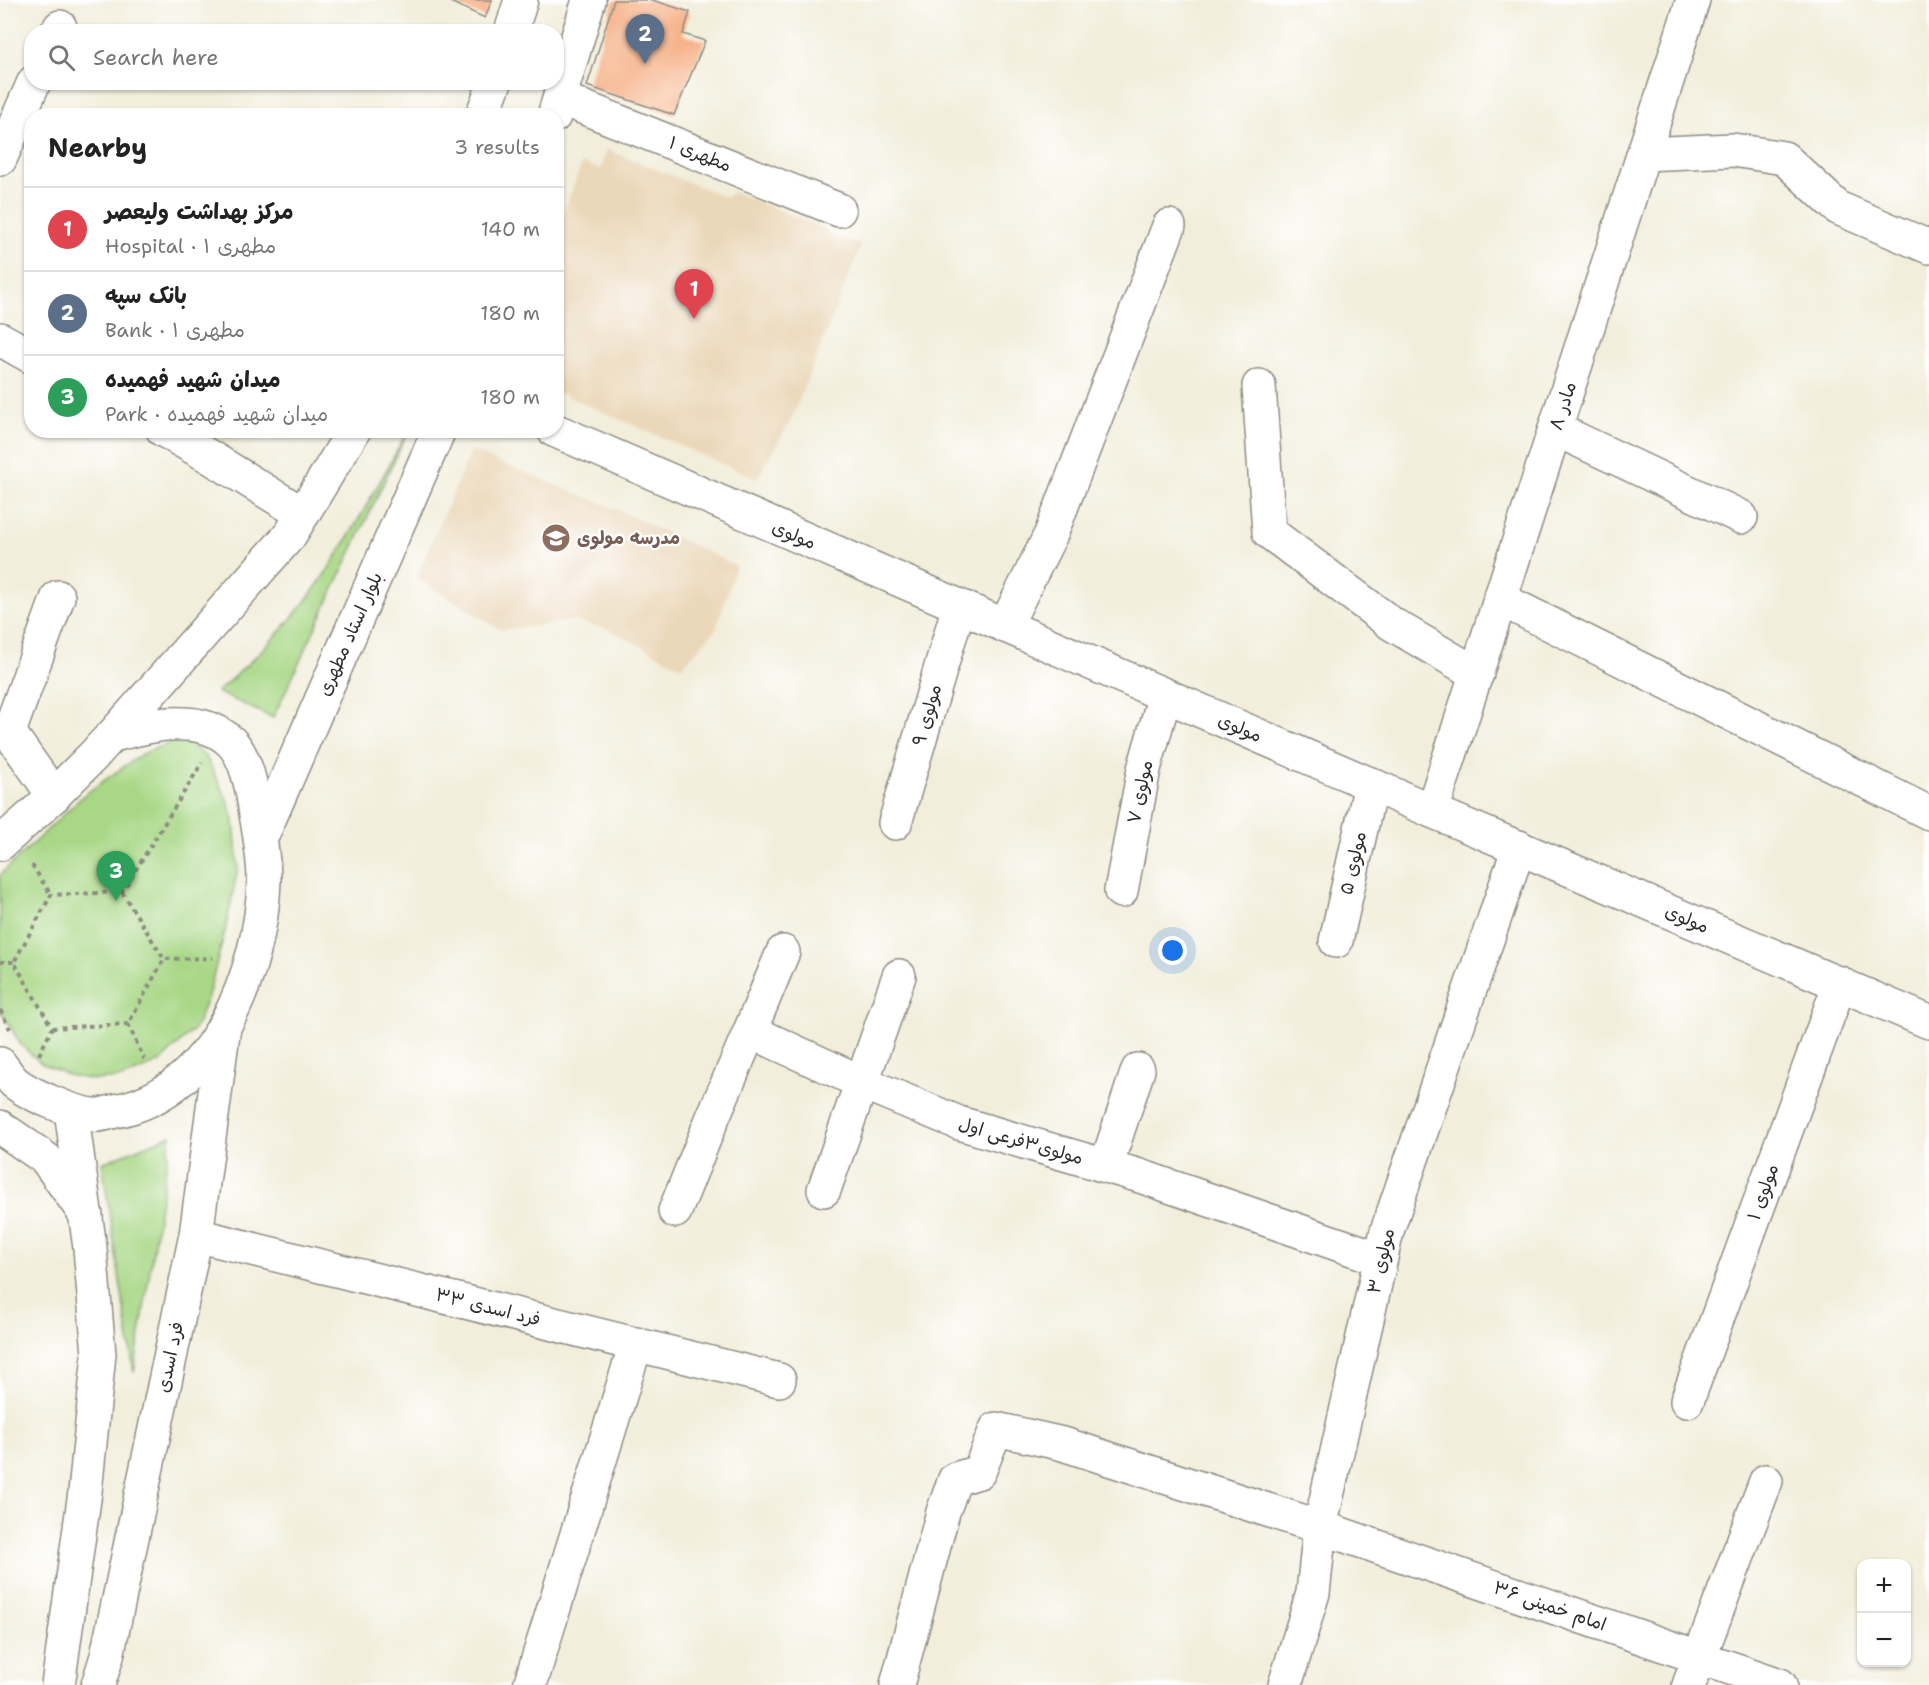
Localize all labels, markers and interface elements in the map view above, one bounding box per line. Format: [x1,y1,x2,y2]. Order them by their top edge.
pin: 2 [626,14,664,64]
search box [24,24,564,90]
icon: search [45,41,78,74]
text: Search here [93,43,219,72]
text: Nearby [48,130,147,165]
street label: مطهری ۱ [665,131,735,177]
text: 3 results [454,134,540,160]
text: مرکز بهداشت ولیعصر [105,197,294,226]
text: 1 [63,216,72,242]
text: 140 m [481,216,540,242]
text: Hospital · مطهری ۱ [105,233,276,259]
pin: 1 [674,270,714,319]
text: بانک سپه [105,281,187,310]
text: 2 [61,300,75,326]
text: 180 m [480,300,540,326]
text: Bank · مطهری ۱ [105,317,245,343]
text: میدان شهید فهمیده [105,365,280,394]
street label: مادر ۸ [1544,379,1582,433]
text: 3 [61,384,75,410]
text: 180 m [480,384,540,410]
text: Park · میدان شهید فهمیده [105,401,328,427]
street label: مولوی [768,515,820,555]
school or university icon: مدرسه مولوی [540,522,572,554]
place label: مدرسه مولوی [577,526,680,550]
street label: بلوار استاد مطهری [312,568,388,700]
street label: مولوی ۹ [907,681,947,749]
street label: مولوی [1214,708,1266,748]
street label: مولوی ۷ [1122,758,1158,826]
street label: مولوی ۵ [1334,829,1372,897]
pin: 3 [96,852,136,901]
street label: مولوی [1661,899,1713,939]
your location [1158,936,1187,965]
street label: مولوی۳فرعی اول [956,1112,1086,1170]
street label: مولوی ۱ [1742,1161,1784,1223]
street label: مولوی ۳ [1362,1226,1400,1296]
street label: فرد اسدی ۳۳ [433,1282,543,1332]
street label: فرد اسدی [151,1319,189,1395]
map controls [1857,1559,1911,1667]
button: + [1857,1559,1911,1613]
street label: امام خمینی ۳۶ [1490,1575,1610,1638]
button: − [1857,1613,1911,1667]

